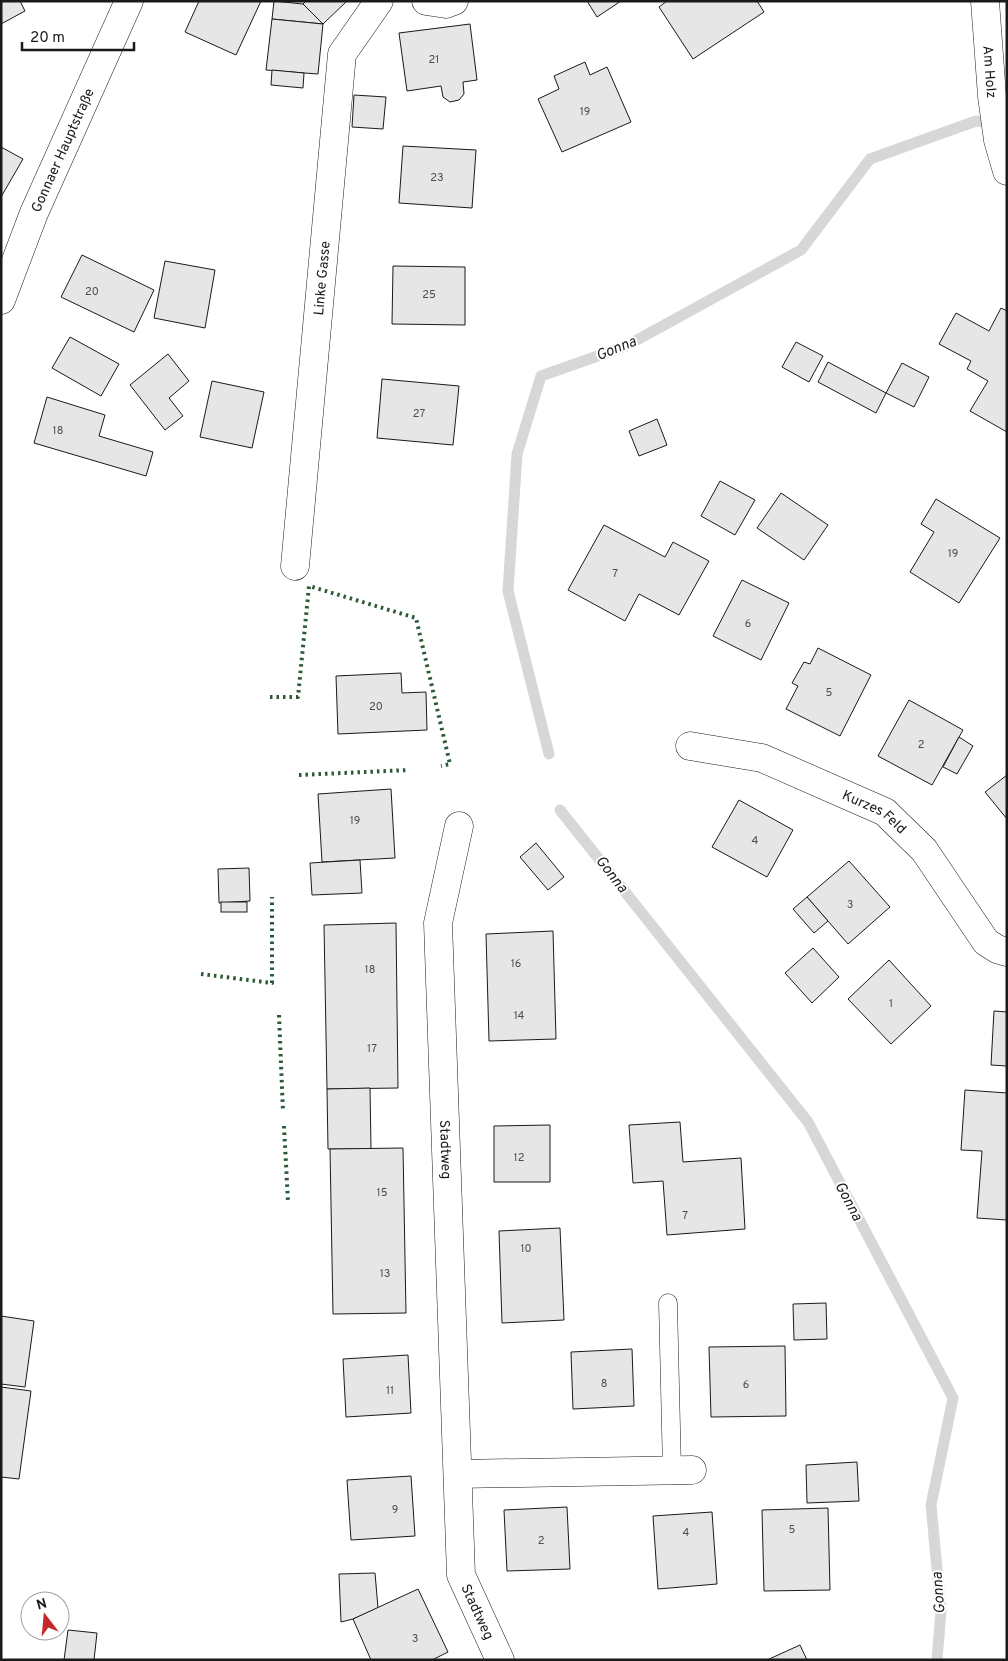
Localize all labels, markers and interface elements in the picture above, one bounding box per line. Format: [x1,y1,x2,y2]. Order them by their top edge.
scale bar [22,20,135,52]
text: 20 m [30,29,65,48]
street label: Am Holz [978,45,999,99]
house number: 21 [429,53,439,67]
street label: Gonnaer Hauptstraße [28,86,99,215]
house number: 19 [580,105,590,119]
house number: 23 [430,171,444,185]
street label: Linke Gasse [311,240,335,316]
house number: 20 [85,285,99,299]
house number: 25 [422,288,436,302]
water label: Gonna [594,333,640,366]
house number: 27 [413,407,425,421]
house number: 18 [53,424,63,438]
house number: 19 [948,547,958,561]
house number: 7 [612,567,618,581]
house number: 6 [745,617,751,631]
house number: 5 [826,686,833,700]
house number: 20 [369,700,383,714]
house number: 2 [918,738,924,752]
street label: Kurzes Feld [839,787,909,838]
house number: 19 [350,814,360,828]
house number: 4 [752,834,759,848]
water label: Gonna [590,853,631,897]
house number: 3 [847,898,853,912]
house number: 16 [511,957,521,971]
house number: 18 [365,963,375,977]
house number: 1 [889,997,893,1011]
house number: 14 [514,1009,525,1023]
house number: 17 [367,1042,377,1056]
street label: Stadtweg [435,1120,454,1180]
house number: 12 [514,1151,524,1165]
water label: Gonna [829,1179,866,1225]
house number: 15 [377,1186,388,1200]
house number: 7 [682,1209,688,1223]
house number: 10 [520,1242,532,1256]
house number: 13 [380,1267,390,1281]
house number: 8 [601,1377,607,1391]
house number: 6 [743,1378,749,1392]
house number: 11 [386,1384,394,1398]
house number: 9 [392,1503,398,1517]
house number: 5 [789,1523,796,1537]
house number: 4 [683,1526,690,1540]
house number: 2 [538,1534,544,1548]
water label: Gonna [929,1571,950,1614]
street label: Stadtweg [456,1582,497,1643]
north arrow [20,1591,70,1641]
text: N [35,1595,49,1615]
house number: 3 [412,1632,418,1646]

